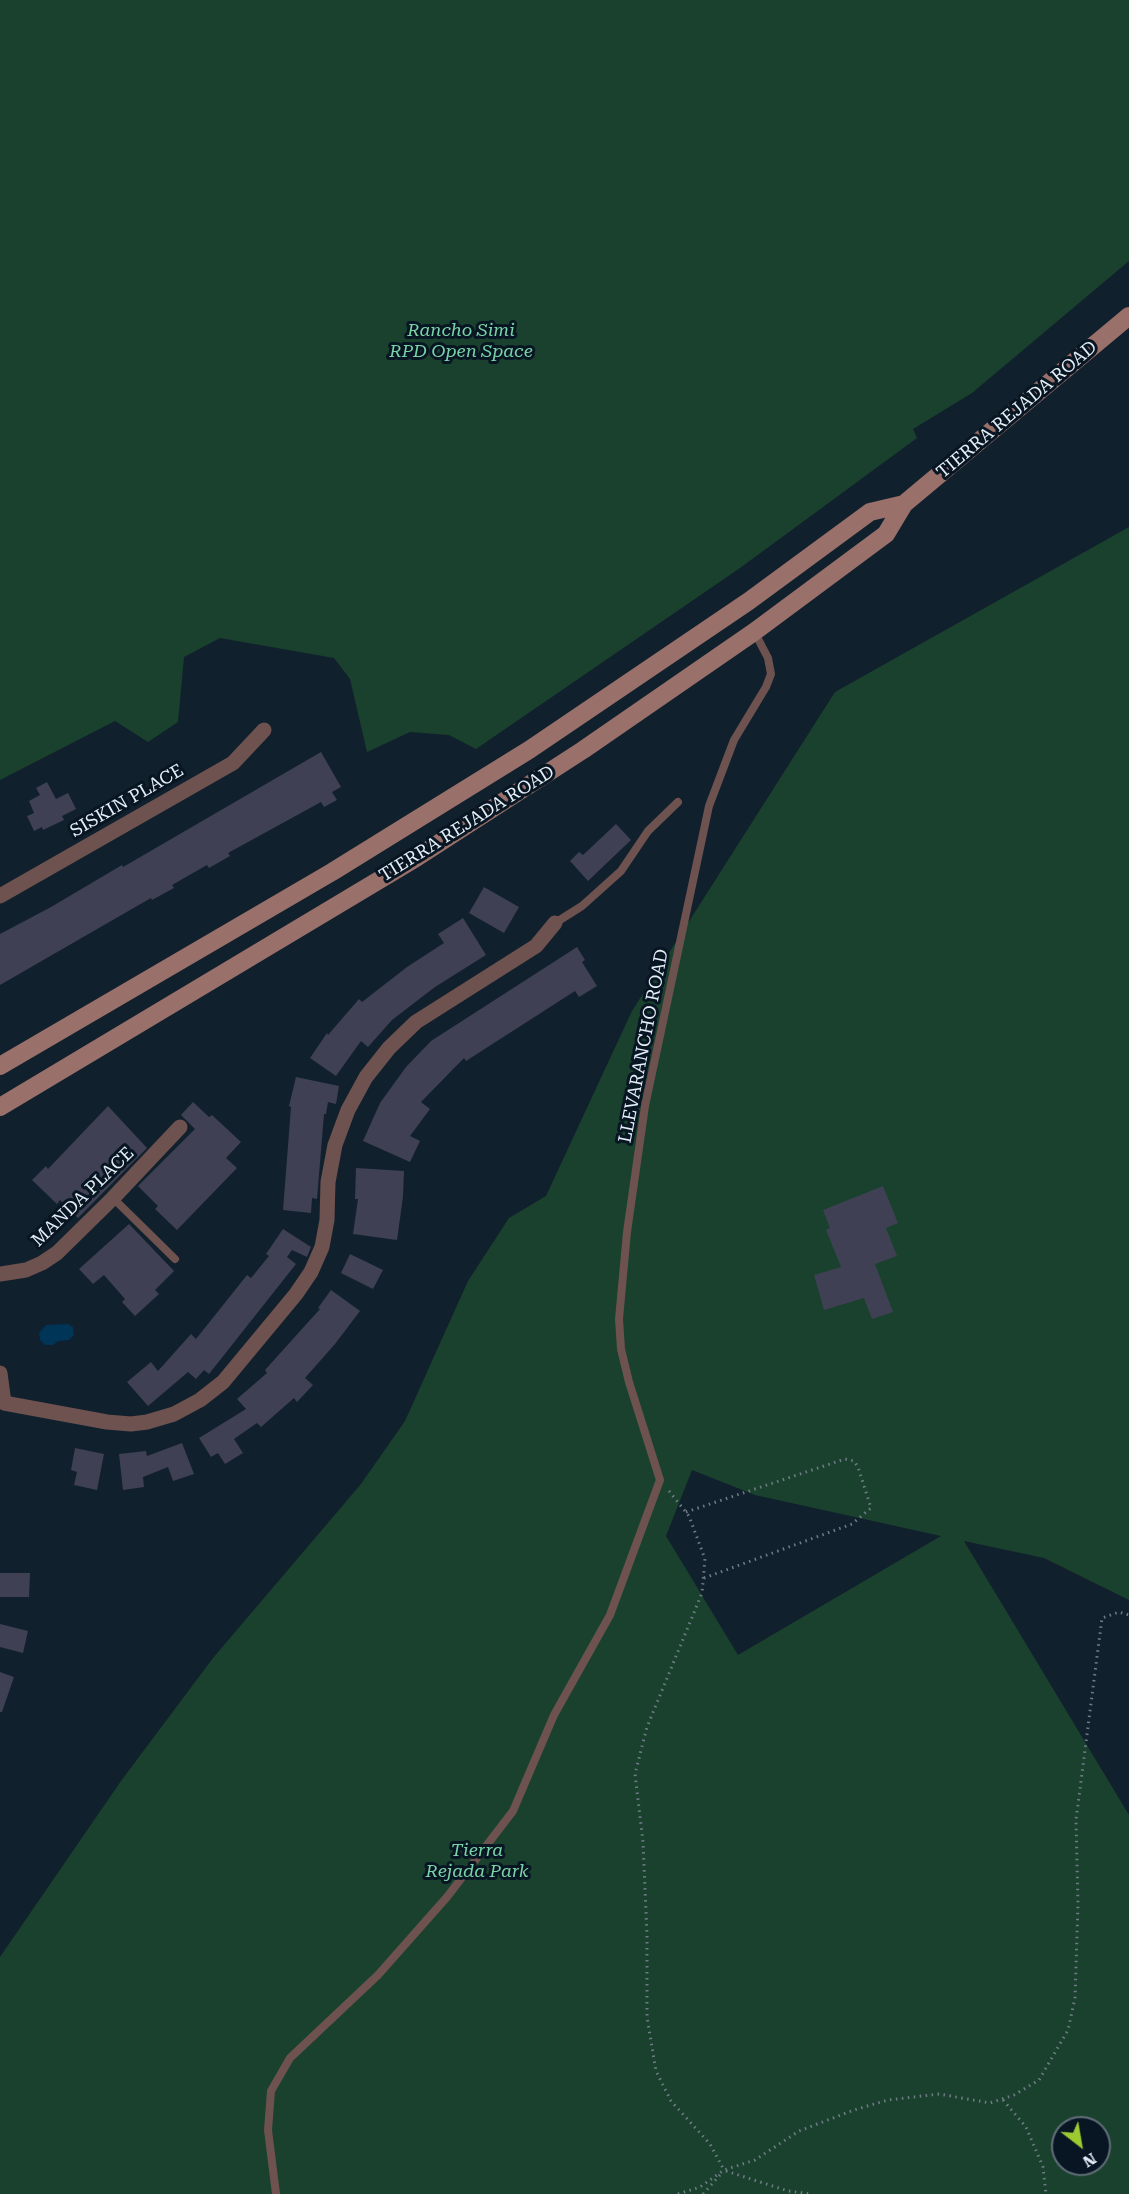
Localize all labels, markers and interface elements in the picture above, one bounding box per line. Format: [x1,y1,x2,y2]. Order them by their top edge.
park label: Rancho Simi RPD Open Space [389,320,533,362]
street label: TIERRA REJADA ROAD [932,337,1102,483]
street label: SISKIN PLACE [66,760,188,842]
street label: TIERRA REJADA ROAD [375,761,559,887]
street label: LLEVARANCHO ROAD [615,947,673,1145]
street label: MANDA PLACE [27,1143,139,1251]
park label: Tierra Rejada Park [425,1840,529,1882]
north arrow [1051,2116,1111,2176]
text: N [1079,2149,1100,2171]

